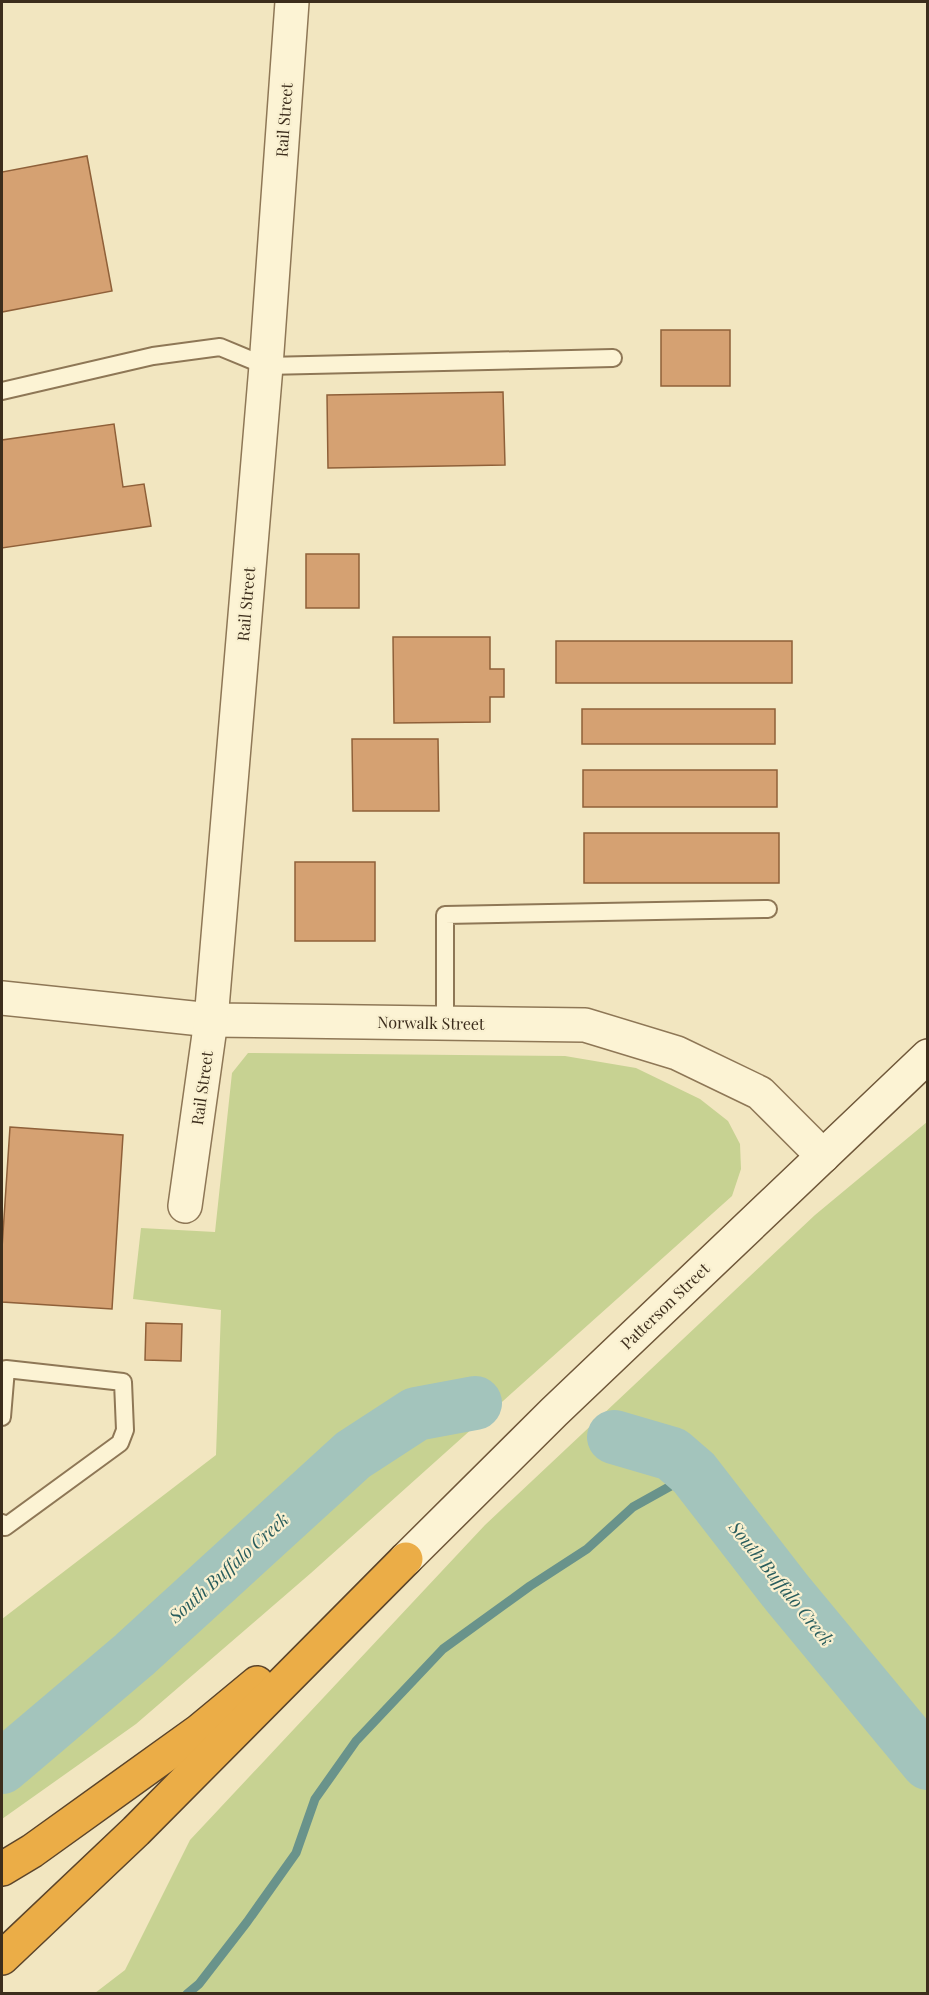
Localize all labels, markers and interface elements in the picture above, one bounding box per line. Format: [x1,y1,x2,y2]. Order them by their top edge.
street label: Rail Street [270,82,297,158]
street label: Rail Street [232,566,259,642]
street label: Norwalk Street [377,1011,485,1034]
street label: Rail Street [186,1049,217,1126]
street label: Patterson Street [616,1258,714,1353]
water label: South Buffalo Creek [162,1507,293,1628]
water label: South Buffalo Creek [723,1515,839,1651]

